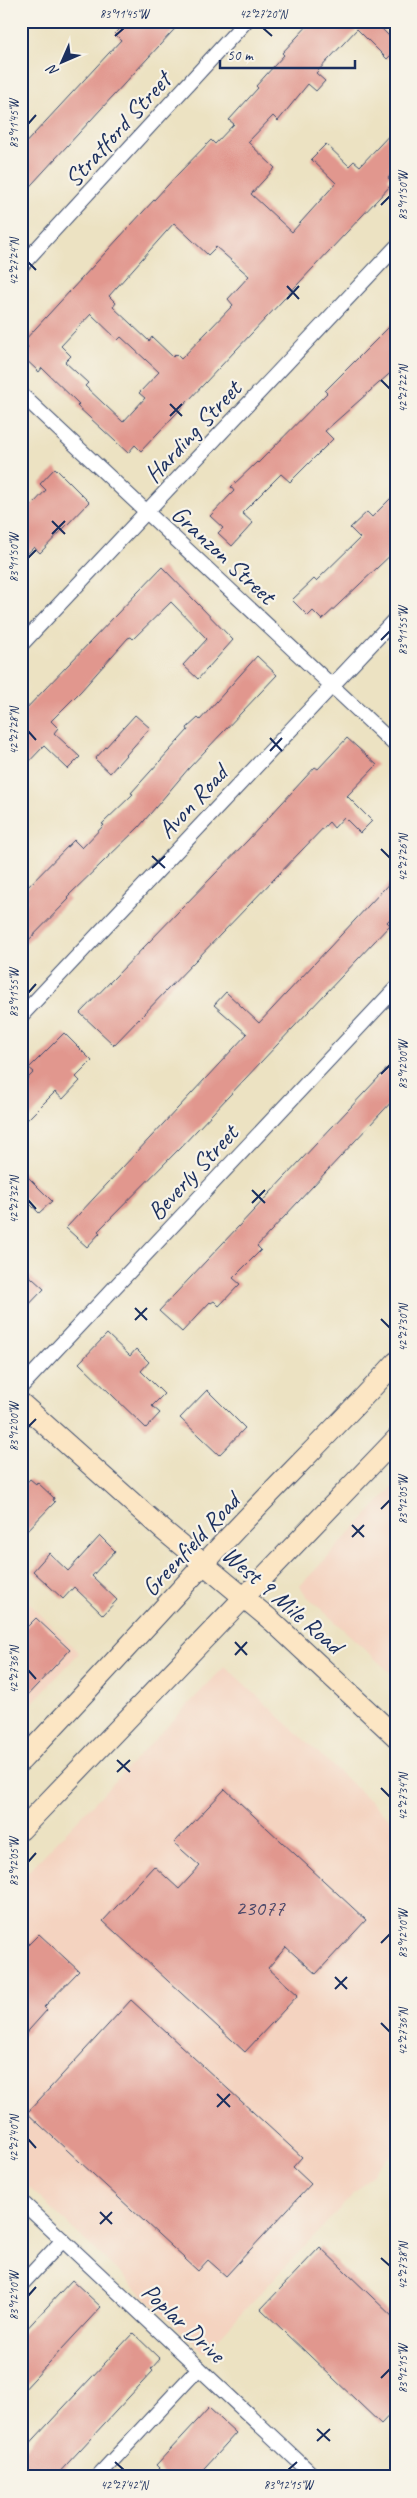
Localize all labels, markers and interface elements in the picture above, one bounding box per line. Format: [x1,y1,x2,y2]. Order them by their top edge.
text: 83°11'45"W [100,6,151,22]
text: 42°27'20"N [239,6,288,22]
north arrow [38,38,88,88]
scale bar [220,38,354,70]
text: 50 m [227,46,254,65]
text: N [42,60,62,80]
street label: Stratford Street [57,62,180,194]
text: 83°11'45"W [6,97,22,148]
text: 83°11'50"W [395,169,411,220]
text: 42°27'24"N [6,237,22,286]
text: 42°27'22"N [395,364,411,413]
street label: Harding Street [137,372,250,490]
street label: Granzon Street [164,498,284,613]
text: 83°11'50"W [6,531,22,582]
text: 83°11'55"W [395,604,411,655]
text: 42°27'28"N [6,706,22,755]
street label: Avon Road [151,756,237,845]
text: 42°27'26"N [395,833,411,882]
text: 83°11'55"W [6,966,22,1017]
text: 83°12'00"W [395,1038,411,1089]
street label: Beverly Street [140,1116,247,1227]
text: 42°27'32"N [6,1175,22,1224]
text: 42°27'30"N [395,1303,411,1352]
text: 83°12'00"W [6,1400,22,1451]
text: 83°12'05"W [395,1473,411,1524]
street label: Greenfield Road [135,1483,250,1603]
street label: West 9 Mile Road [215,1539,353,1664]
text: 42°27'36"N [6,1645,22,1694]
text: 42°27'34"N [395,1772,411,1821]
text: 83°12'05"W [6,1835,22,1886]
house number: 23077 [235,1894,286,1922]
text: 83°12'10"W [395,1907,411,1958]
text: 42°27'36"N [395,2007,411,2056]
text: 42°27'40"N [6,2114,22,2163]
text: 42°27'38"N [395,2241,411,2290]
text: 83°12'10"W [6,2269,22,2320]
street label: Poplar Drive [135,2276,233,2371]
text: 83°12'15"W [395,2342,411,2393]
text: 42°27'42"N [100,2477,149,2493]
text: 83°12'15"W [264,2477,315,2493]

